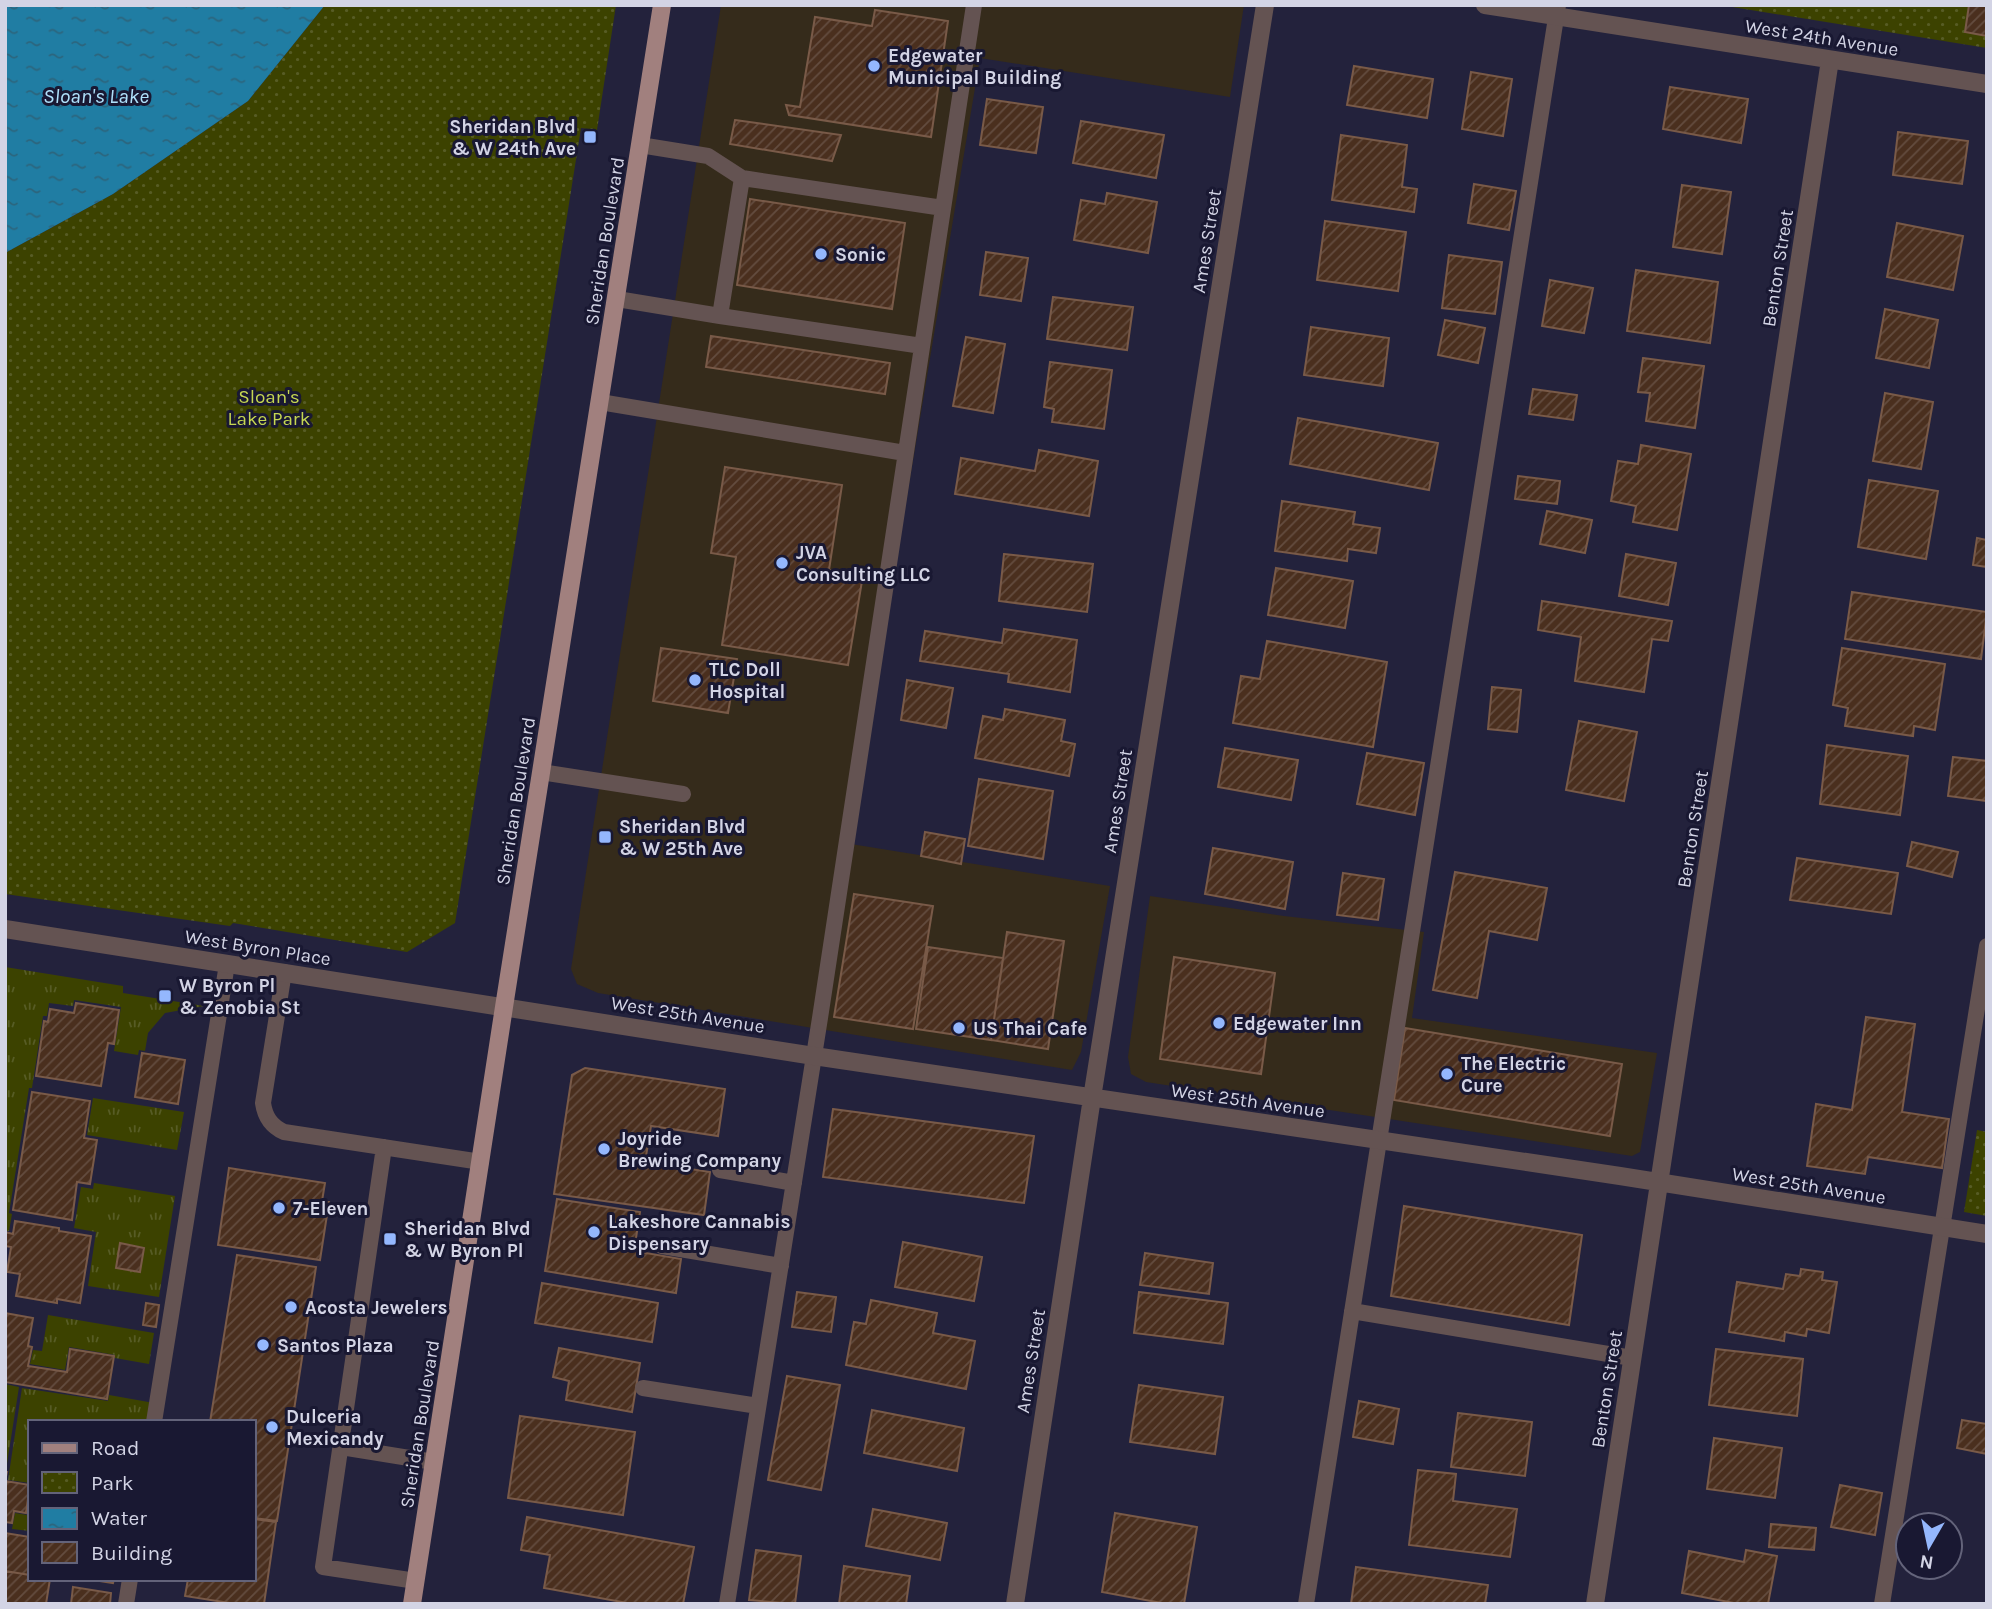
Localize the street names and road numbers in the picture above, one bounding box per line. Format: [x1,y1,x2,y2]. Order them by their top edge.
street label: West 24th Avenue [1744,15,1900,61]
street label: Sheridan Boulevard [581,156,629,327]
street label: Ames Street [1188,188,1226,295]
street label: Benton Street [1758,208,1798,328]
street label: Sheridan Boulevard [492,716,540,887]
street label: Ames Street [1099,748,1137,855]
street label: Benton Street [1673,769,1713,889]
street label: West Byron Place [183,926,332,970]
street label: West 25th Avenue [609,992,766,1038]
street label: West 25th Avenue [1169,1079,1326,1123]
street label: West 25th Avenue [1730,1163,1887,1209]
street label: Ames Street [1012,1308,1050,1415]
street label: Benton Street [1587,1329,1627,1449]
street label: Sheridan Boulevard [396,1339,444,1510]

